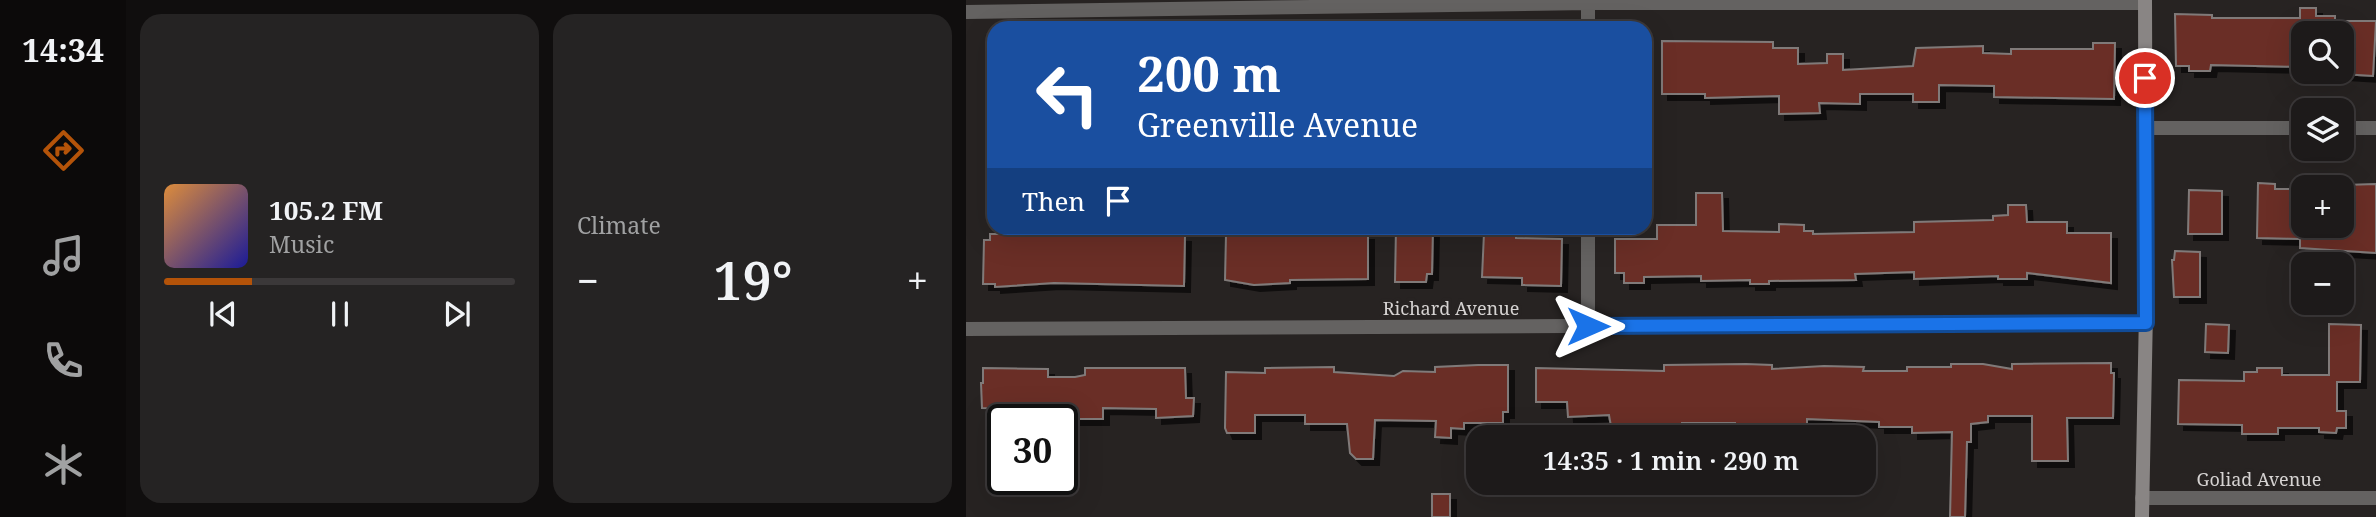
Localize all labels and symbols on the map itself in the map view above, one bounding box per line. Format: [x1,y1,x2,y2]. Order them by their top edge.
pin [2115,48,2175,108]
position arrow [1551,289,1625,363]
street label: Richard Avenue [1383,296,1519,320]
speed limit sign: 30 [987,404,1078,495]
street label: Goliad Avenue [2197,467,2321,491]

